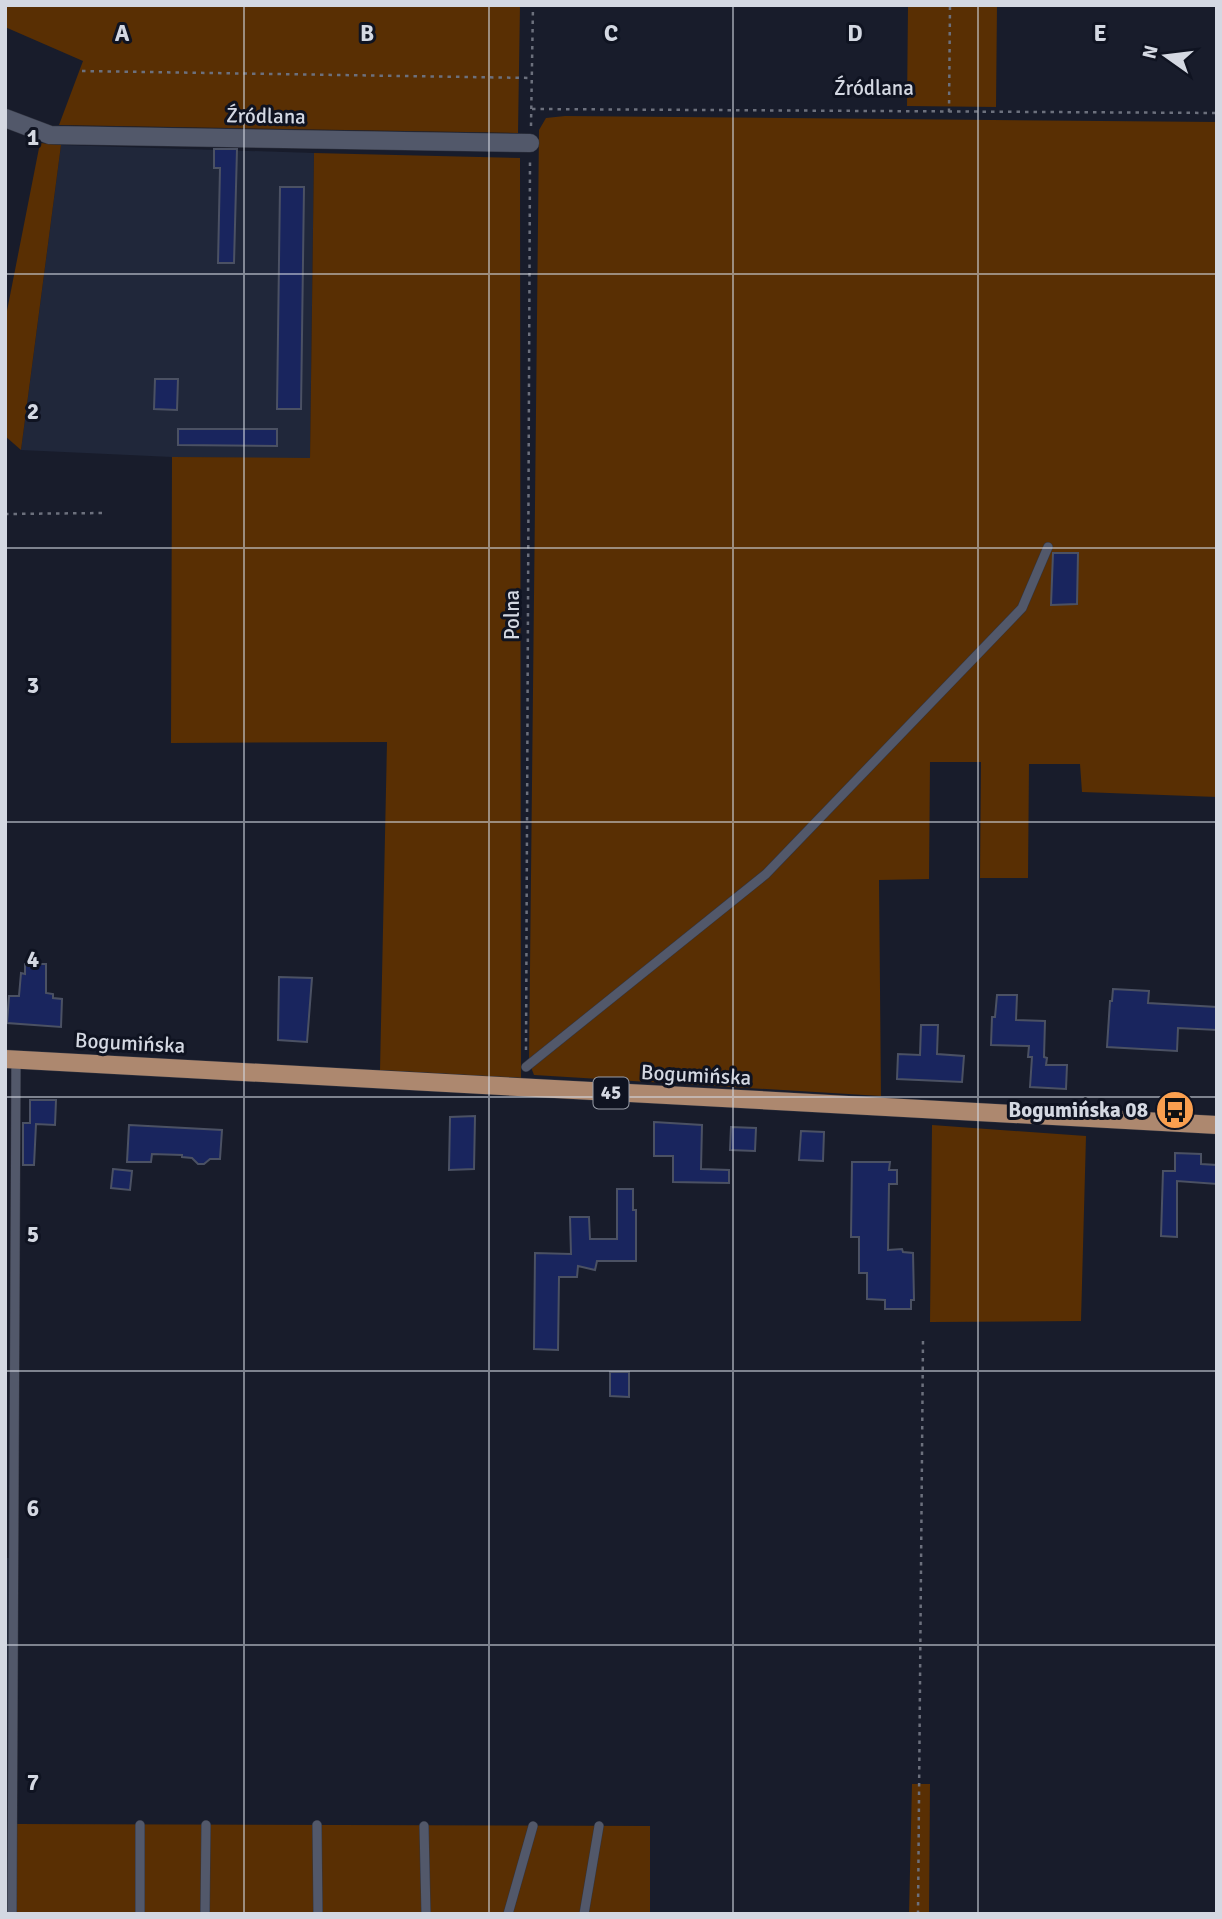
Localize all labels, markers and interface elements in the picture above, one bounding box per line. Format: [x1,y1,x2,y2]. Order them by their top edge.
text: A [115,19,130,48]
text: B [360,19,374,48]
text: C [604,19,618,48]
text: D [847,19,863,48]
text: E [1093,19,1107,48]
north arrow [1131,21,1201,91]
text: N [1137,43,1164,61]
street label: Źródlana [834,75,914,101]
street label: Źródlana [226,102,306,130]
text: 1 [27,123,39,152]
text: 2 [27,397,39,426]
street label: Polna [499,590,525,640]
text: 3 [27,671,39,700]
text: 4 [27,945,39,974]
street label: Bogumińska [74,1027,186,1059]
street label: Bogumińska [640,1059,752,1091]
road number: 45 [594,1078,628,1108]
bus stop icon: Bogumińska 08 [1154,1089,1196,1131]
place label: Bogumińska 08 [1008,1097,1148,1123]
text: 5 [27,1220,39,1249]
text: 6 [27,1494,39,1523]
text: 7 [27,1768,39,1797]

